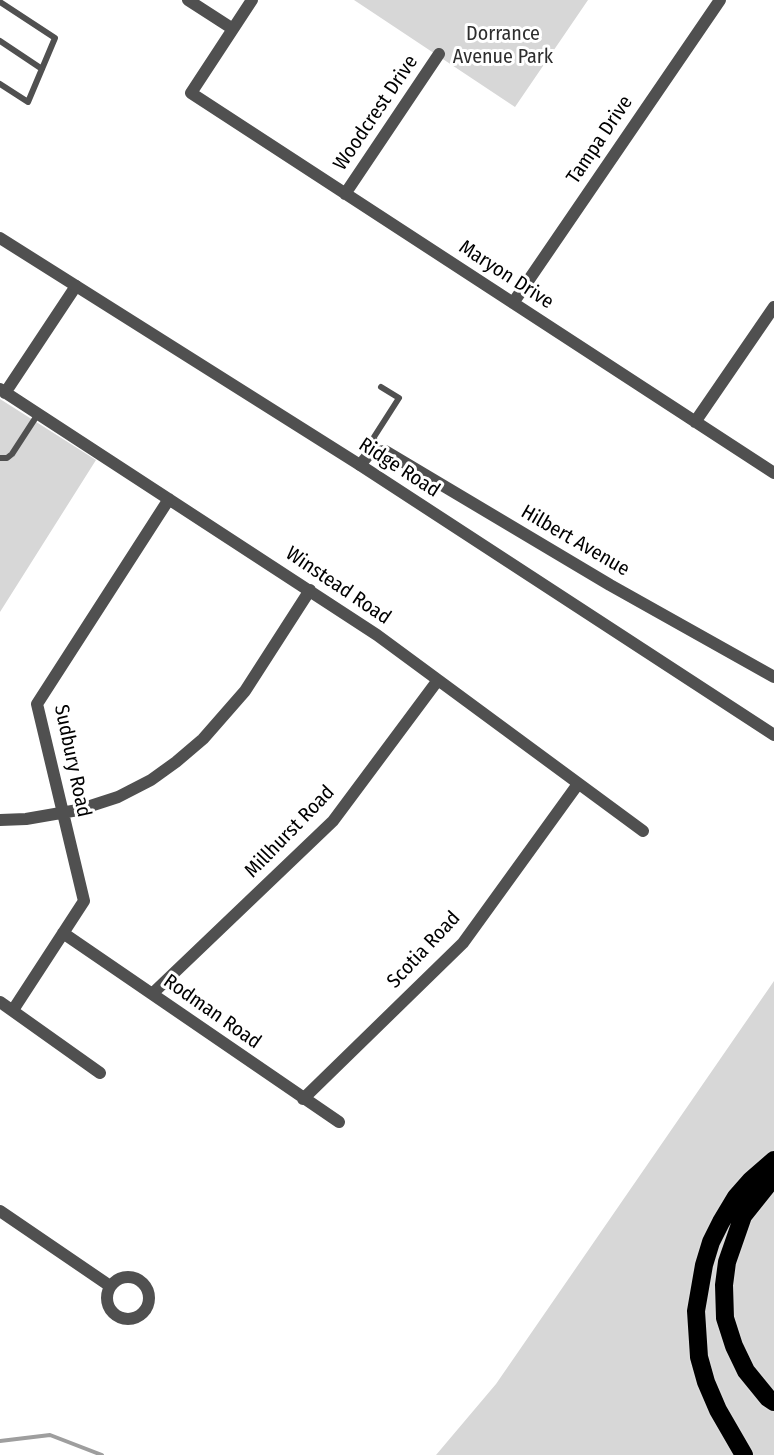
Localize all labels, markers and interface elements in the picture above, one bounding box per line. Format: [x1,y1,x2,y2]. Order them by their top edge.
park label: Dorrance Avenue Park [453,22,553,69]
street label: Woodcrest Drive [329,51,423,175]
street label: Tampa Drive [562,92,638,188]
street label: Maryon Drive [454,236,558,314]
street label: Ridge Road [354,433,444,503]
street label: Hilbert Avenue [516,500,634,582]
street label: Winstead Road [281,542,395,630]
street label: Sudbury Road [48,703,96,819]
street label: Millhurst Road [240,781,340,883]
street label: Scotia Road [382,907,466,993]
street label: Rodman Road [159,970,265,1054]

